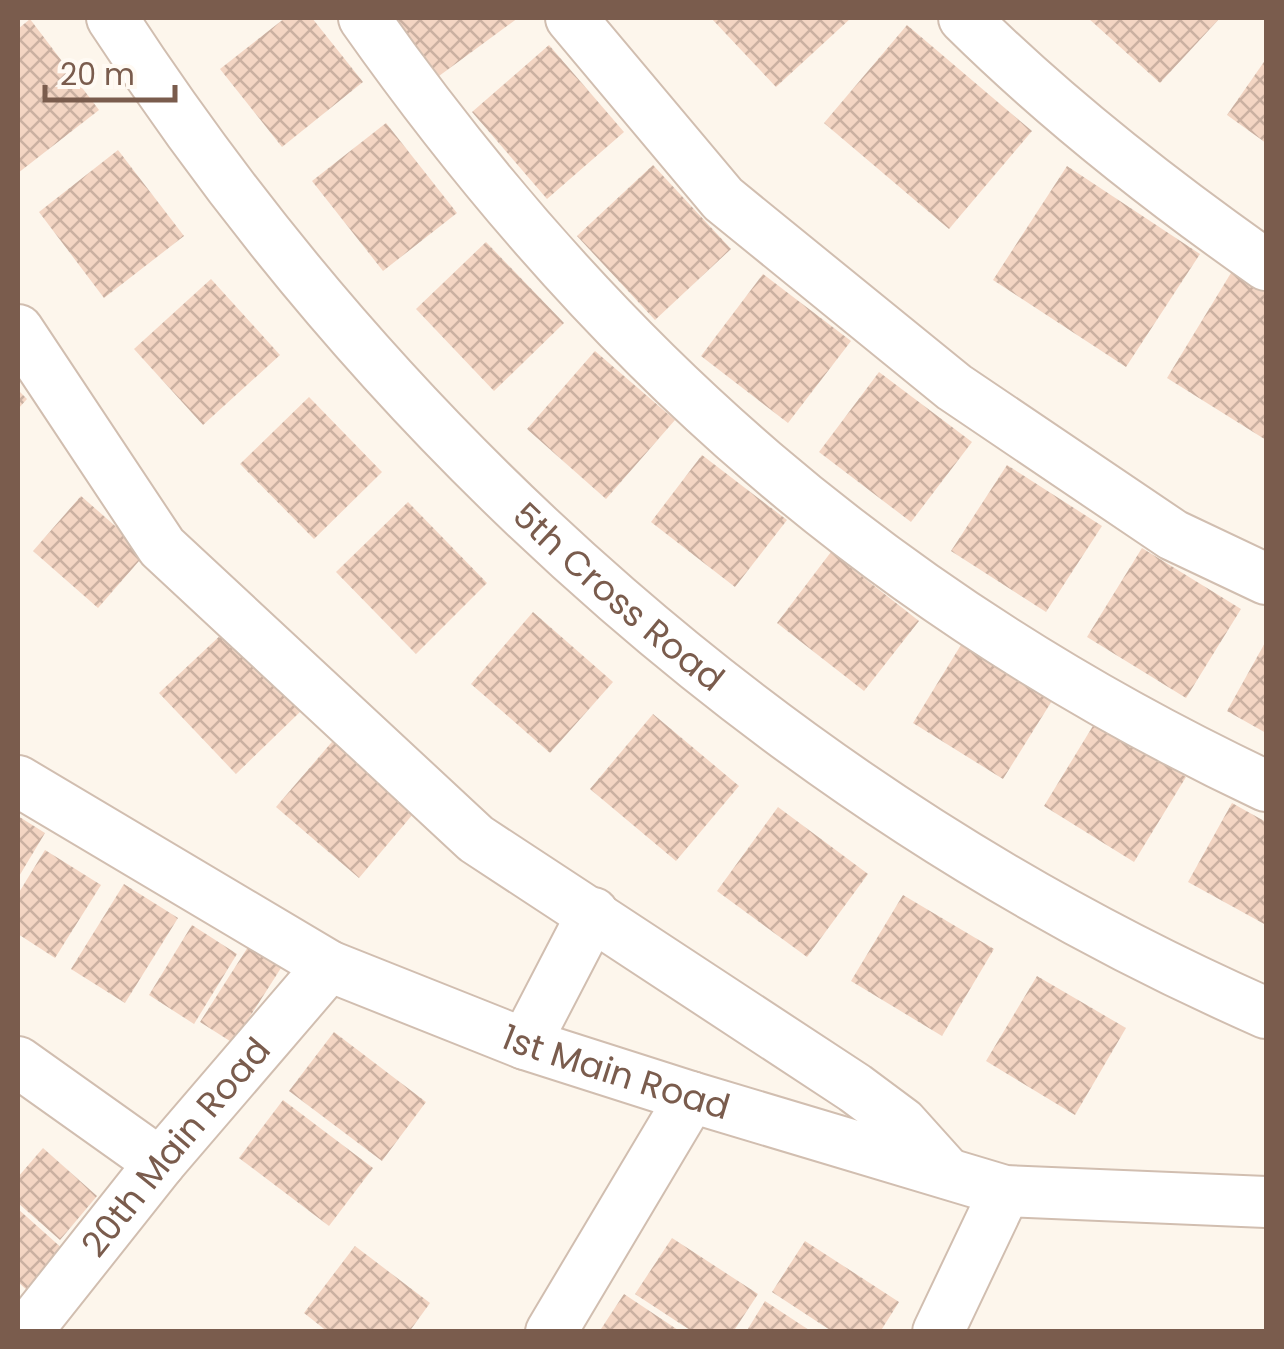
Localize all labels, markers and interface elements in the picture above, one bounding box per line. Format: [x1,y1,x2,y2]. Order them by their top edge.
scale bar [45,40,175,102]
text: 20 m [60,53,135,96]
street label: 5th Cross Road [502,491,735,702]
street label: 1st Main Road [495,1012,736,1131]
street label: 20th Main Road [70,1027,281,1267]

